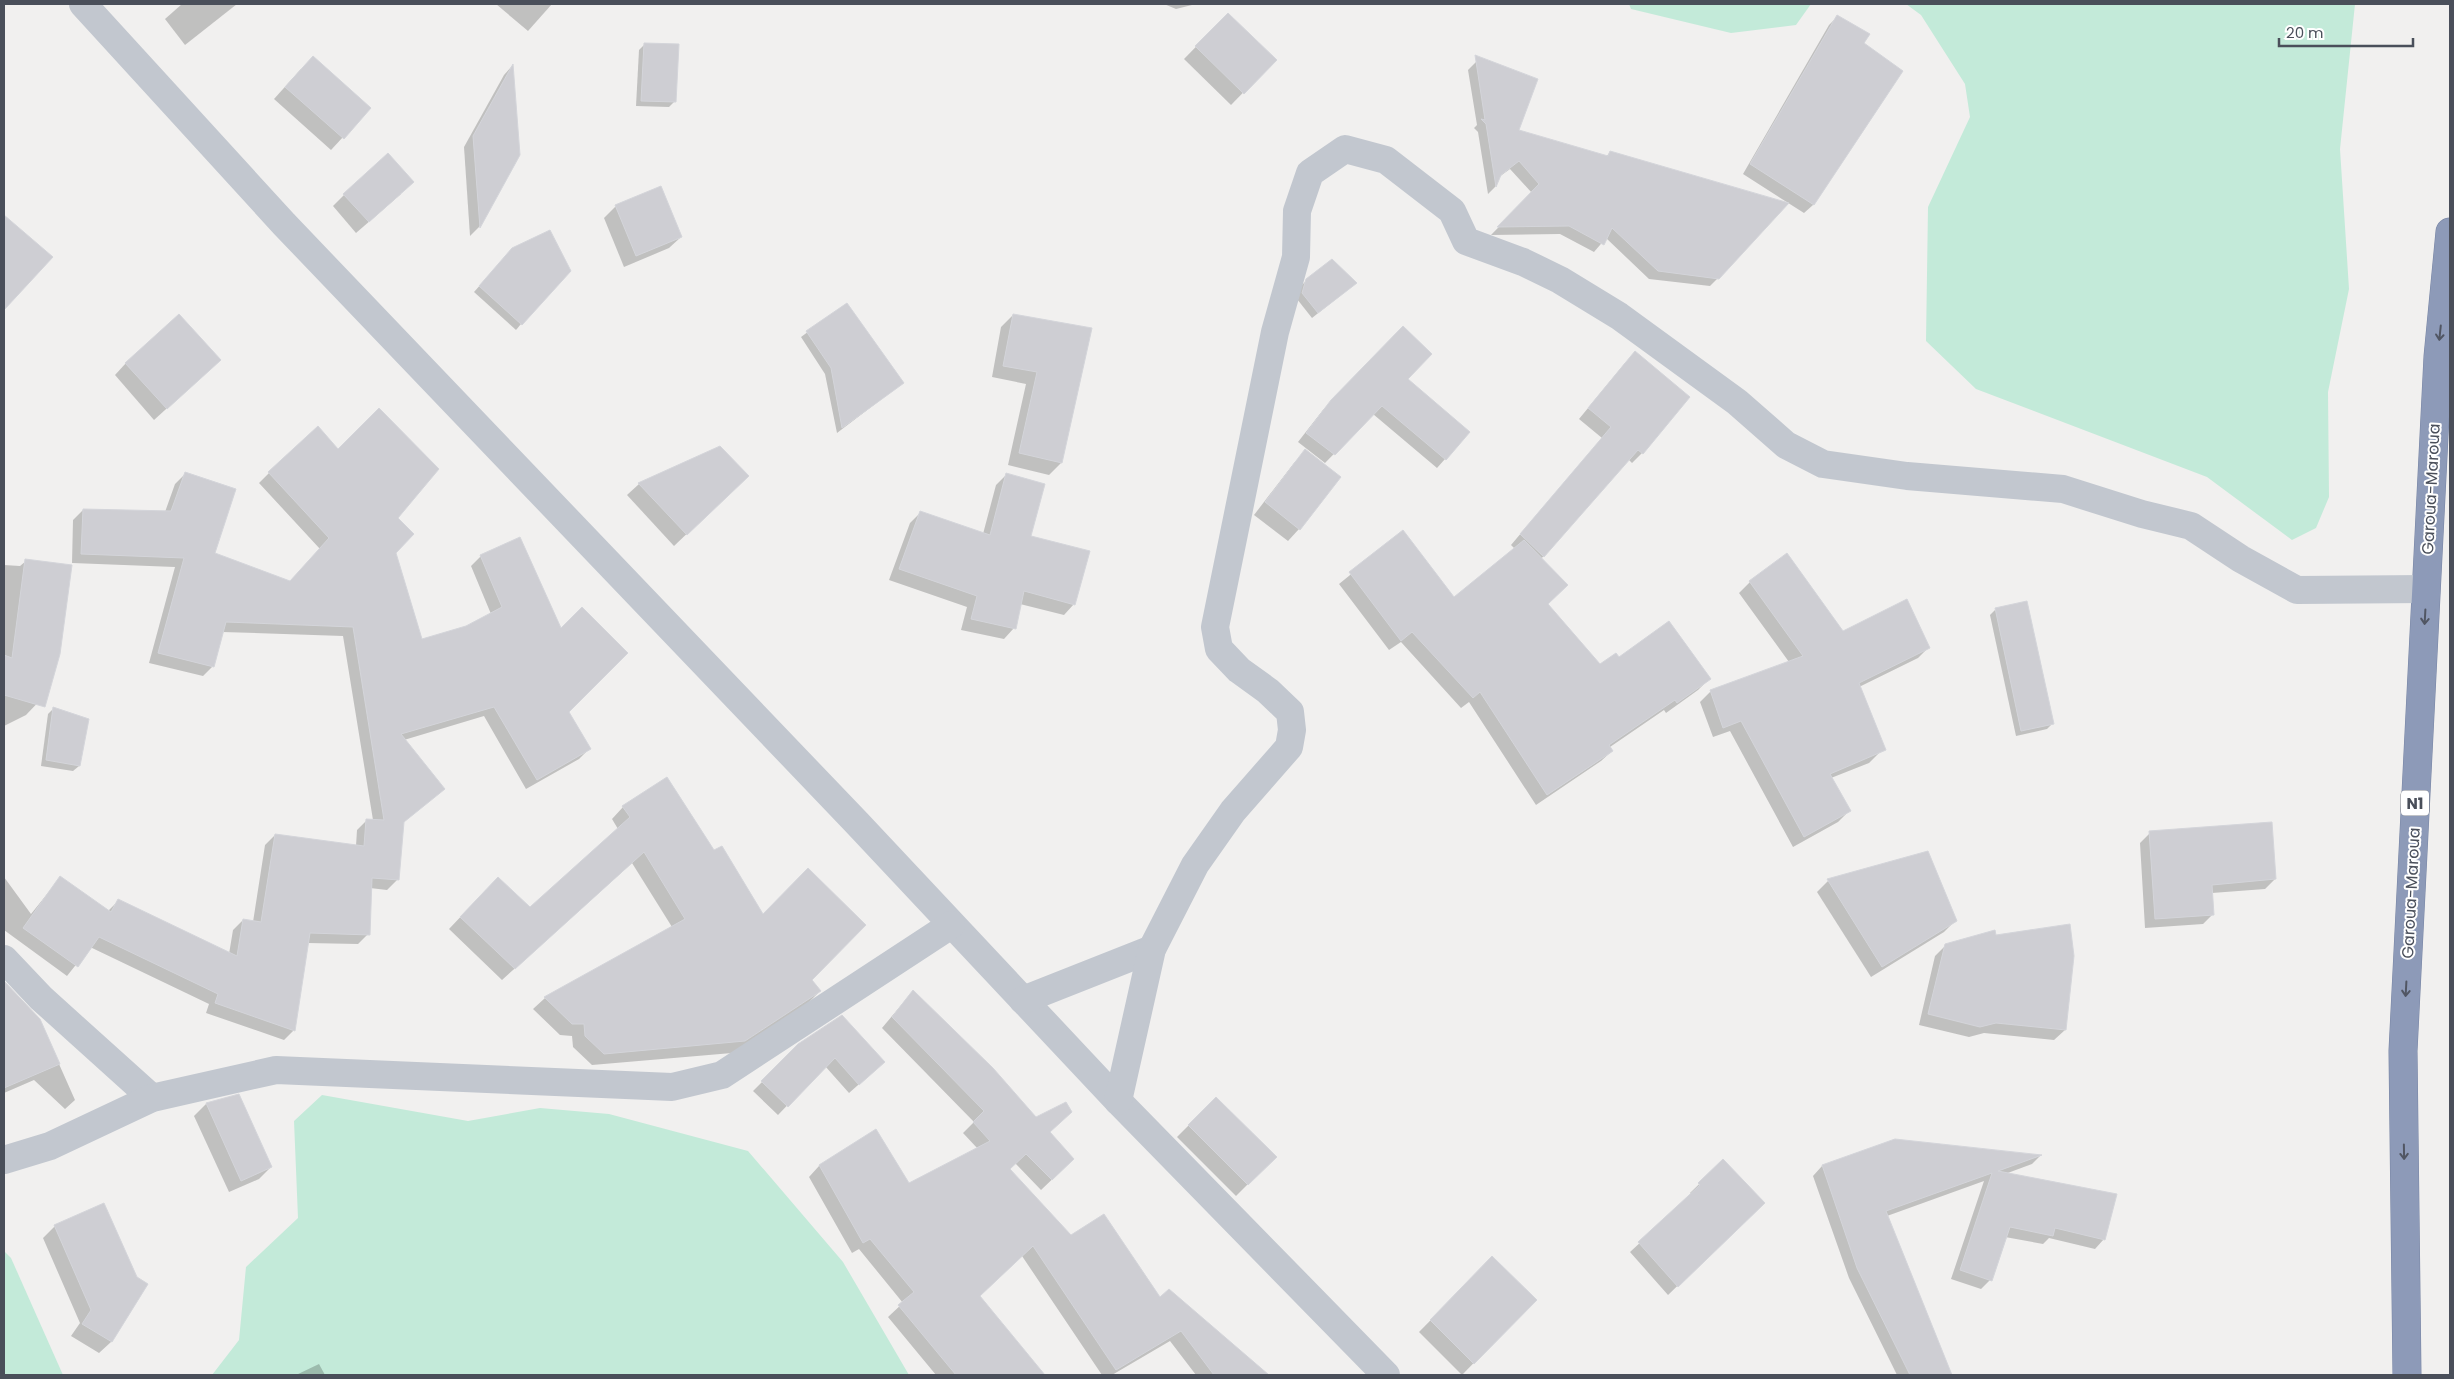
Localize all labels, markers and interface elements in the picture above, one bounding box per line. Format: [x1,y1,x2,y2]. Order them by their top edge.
scale bar [2279,15,2413,47]
text: 20 m [2286,22,2324,43]
one-way arrow [2435,325,2445,341]
street label: Garoua-Maroua [2416,423,2446,555]
one-way arrow [2420,609,2429,625]
road number: N1 [2401,790,2429,816]
street label: Garoua-Maroua [2396,827,2426,959]
one-way arrow [2401,981,2410,997]
one-way arrow [2399,1144,2409,1160]

